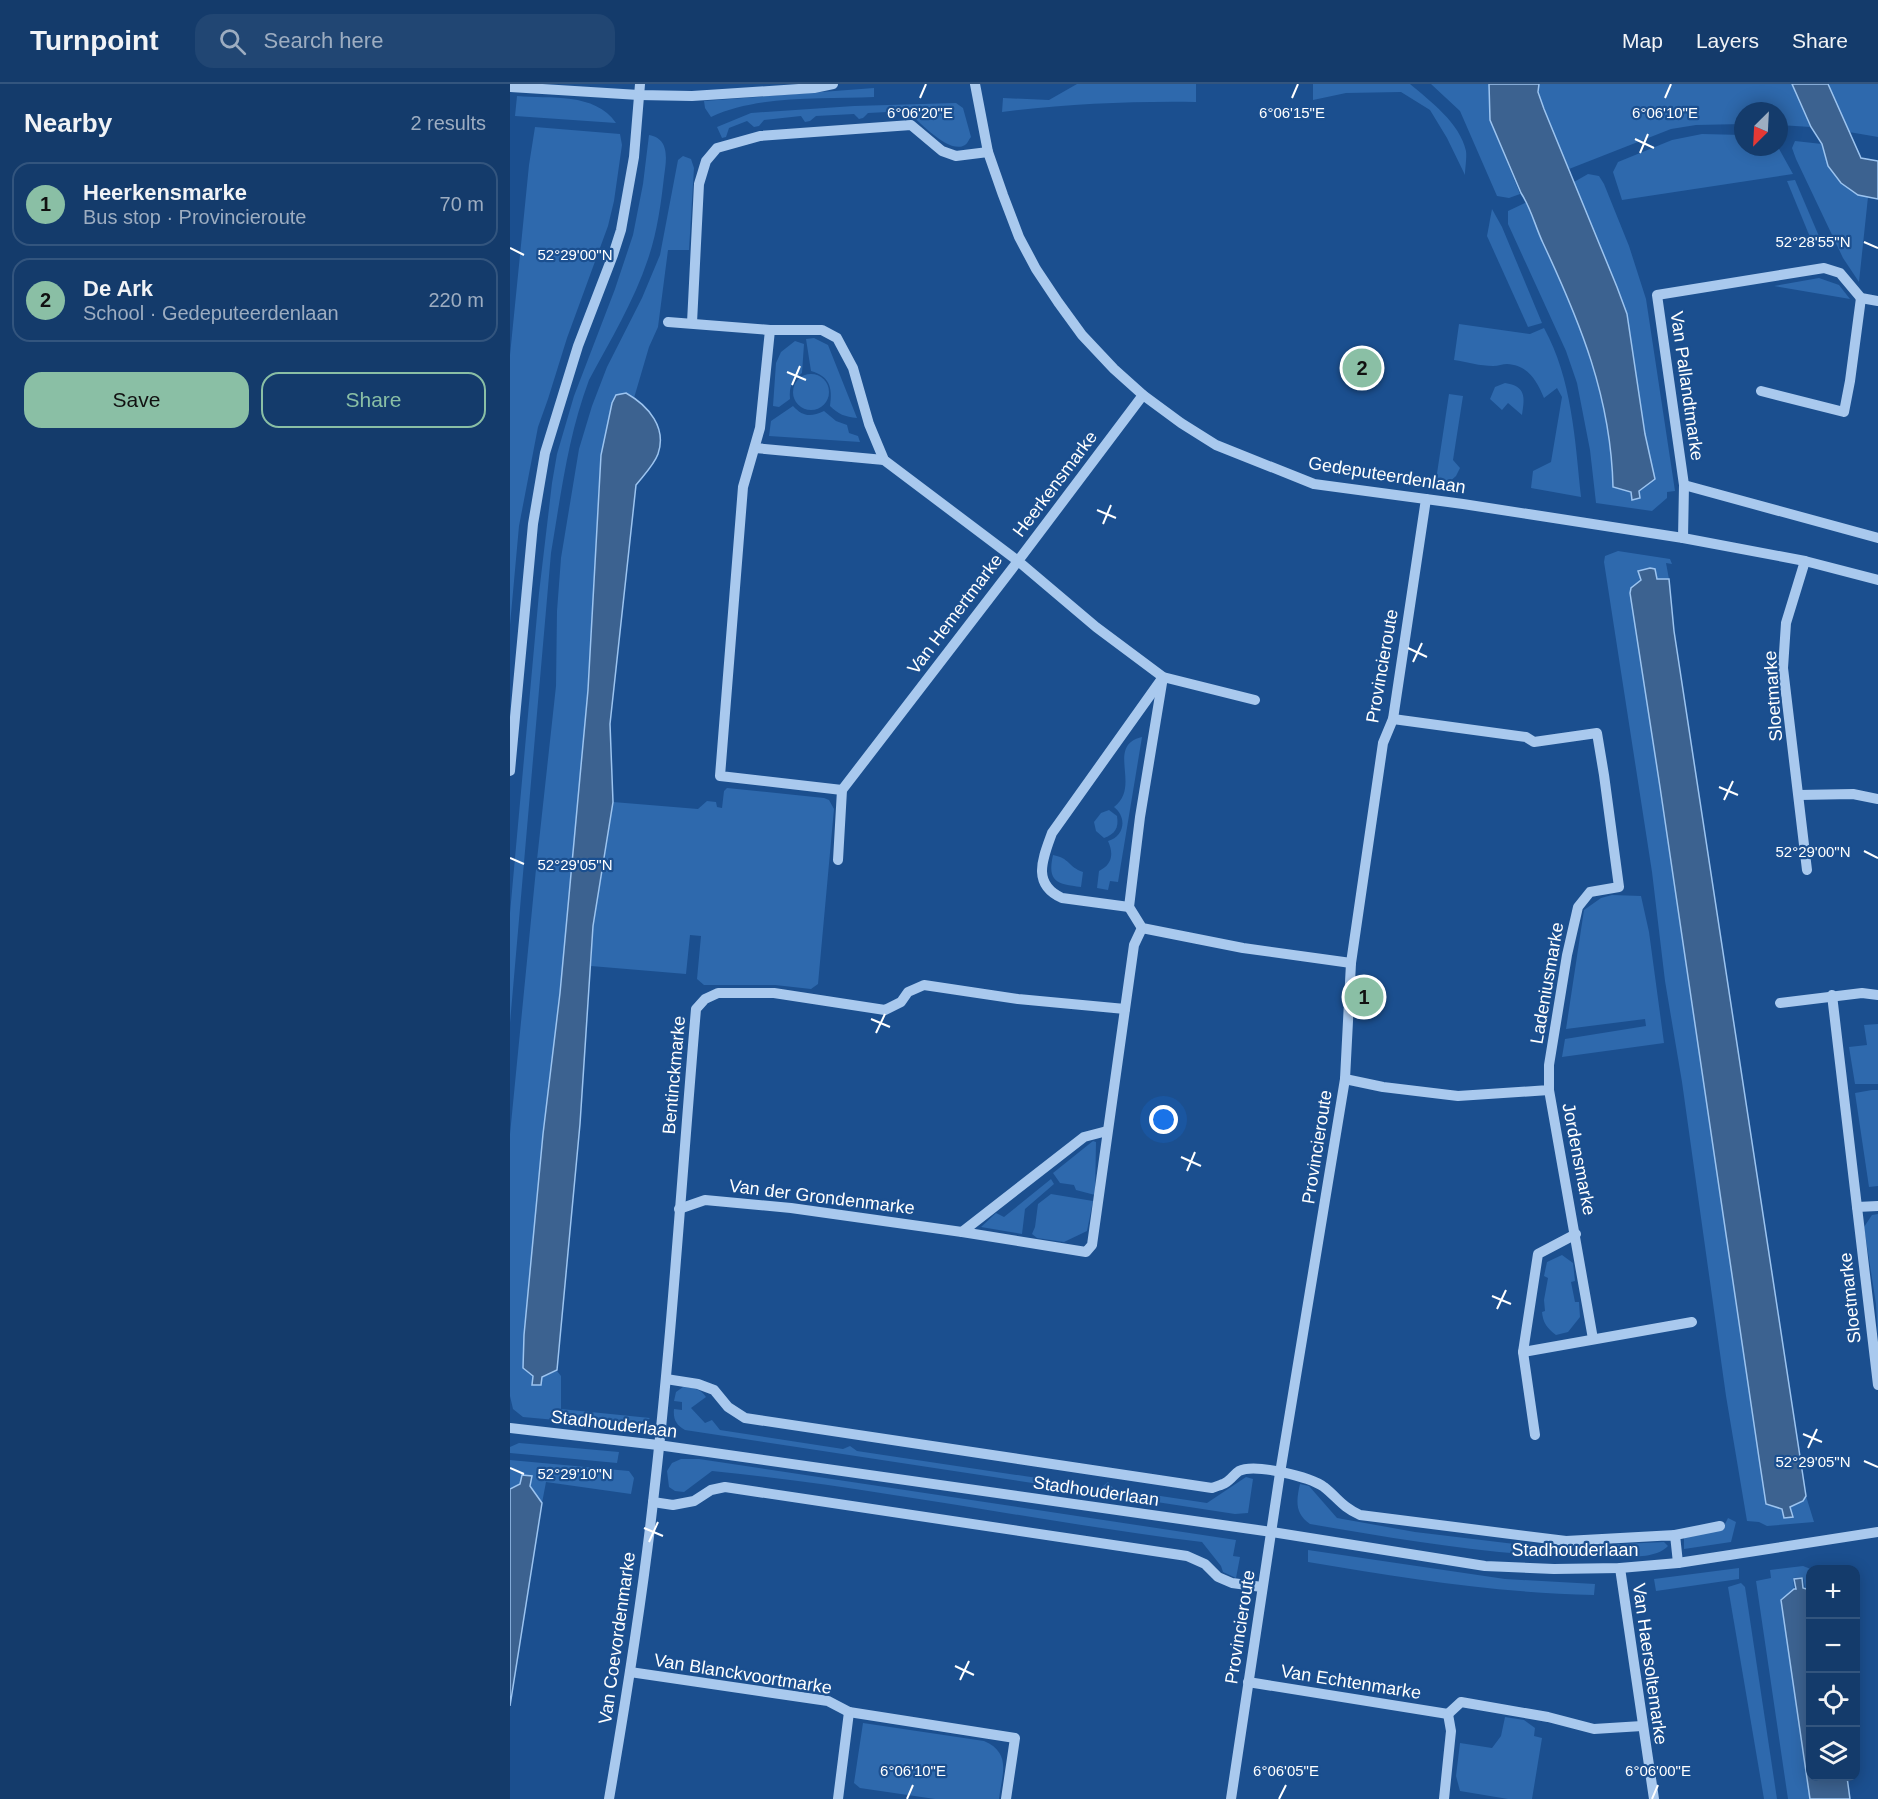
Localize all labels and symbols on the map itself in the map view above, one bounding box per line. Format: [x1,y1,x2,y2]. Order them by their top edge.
north arrow [1734,102,1788,156]
text: 6°06'20"E [887,104,953,121]
text: 6°06'15"E [1259,104,1325,121]
text: 6°06'10"E [1632,104,1698,121]
text: 52°28'55"N [1775,233,1851,250]
text: 52°29'00"N [537,246,613,263]
street label: Van Pallandtmarke [1667,310,1707,462]
pin: 2 [1342,346,1382,390]
street label: Heerkensmarke [1009,427,1101,541]
street label: Gedeputeerdenlaan [1307,453,1467,497]
street label: Van Hemertmarke [903,550,1007,678]
street label: Provincieroute [1362,608,1402,724]
street label: Sloetmarke [1760,650,1786,742]
text: 52°29'00"N [1775,843,1851,860]
text: 52°29'05"N [537,856,613,873]
street label: Ladeniusmarke [1526,921,1568,1045]
pin: 1 [1344,974,1384,1020]
street label: Bentinckmarke [659,1015,689,1135]
street label: Provincieroute [1298,1089,1336,1205]
street label: Jordensmarke [1558,1101,1600,1217]
your location [1149,1105,1178,1134]
street label: Van der Grondenmarke [728,1176,916,1218]
street label: Sloetmarke [1835,1252,1865,1344]
street label: Stadhouderlaan [550,1406,678,1442]
text: 52°29'05"N [1775,1453,1851,1470]
text: 52°29'10"N [537,1465,613,1482]
street label: Stadhouderlaan [1032,1472,1160,1510]
street label: Stadhouderlaan [1511,1540,1639,1560]
street label: Van Coevordenmarke [595,1551,639,1725]
street label: Provincieroute [1221,1569,1259,1685]
street label: Van Haersoltemarke [1629,1582,1671,1746]
street label: Van Blanckvoortmarke [653,1650,833,1698]
street label: Van Echtenmarke [1279,1661,1423,1703]
text: 6°06'10"E [880,1762,946,1779]
text: 6°06'05"E [1253,1762,1319,1779]
text: 6°06'00"E [1625,1762,1691,1779]

